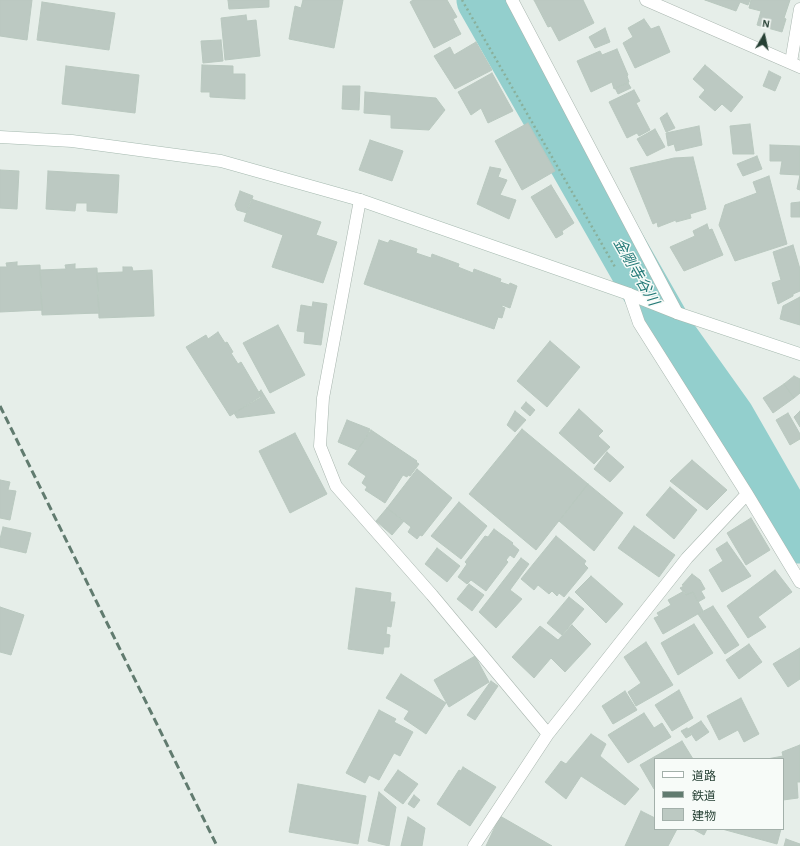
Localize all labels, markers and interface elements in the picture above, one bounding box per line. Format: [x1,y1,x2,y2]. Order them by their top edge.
north arrow [744,16,784,56]
text: N [761,18,771,30]
water label: 金剛寺谷川 [609,235,663,309]
legend [654,758,784,830]
text: 道路 [692,770,716,782]
text: 鉄道 [692,790,716,802]
text: 建物 [692,810,716,822]

